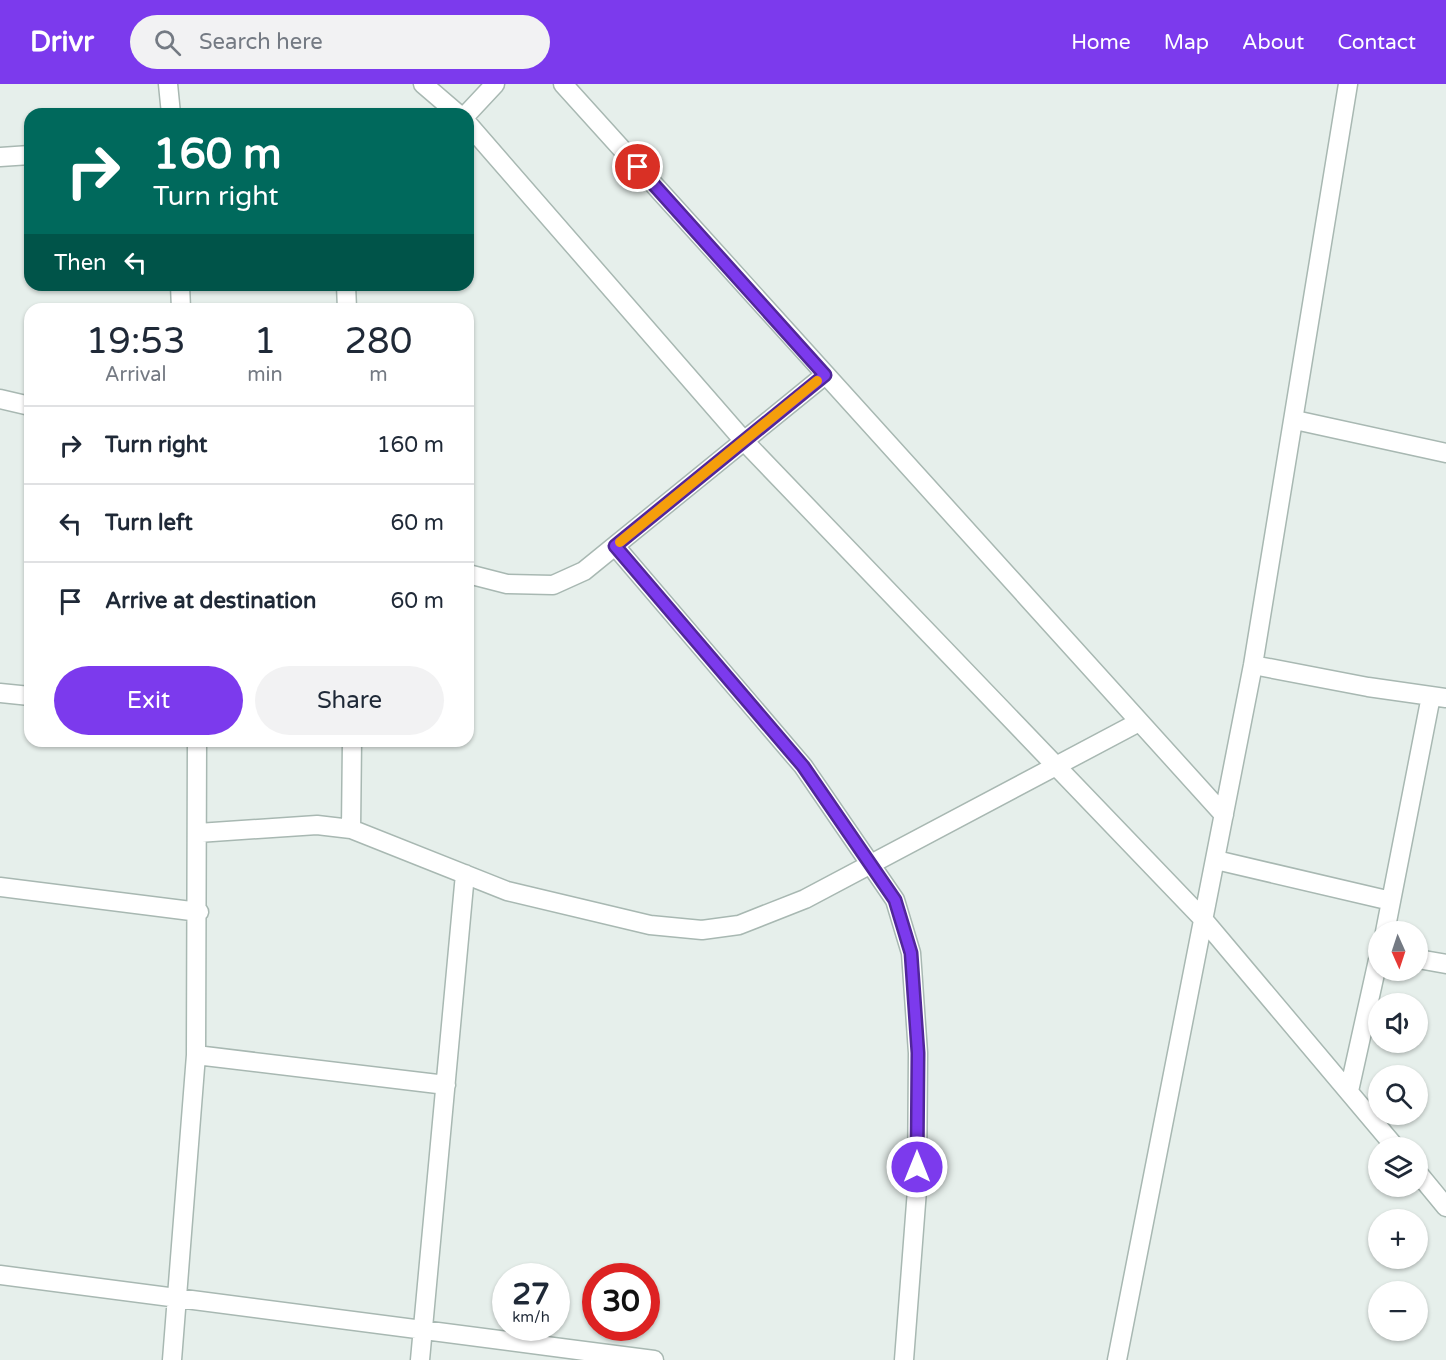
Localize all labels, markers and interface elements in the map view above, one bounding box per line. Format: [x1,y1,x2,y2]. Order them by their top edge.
search box [130,15,550,69]
text: Drivr [30,25,94,59]
icon: search [151,26,184,59]
text: Search here [199,29,323,55]
text: Home [1071,30,1131,55]
text: Map [1164,30,1209,55]
text: About [1242,30,1304,55]
text: Contact [1337,30,1416,55]
text: 160 m [153,129,282,180]
icon: right [54,132,132,210]
pin [612,141,663,192]
icon: arrive [621,150,654,183]
text: Turn right [153,180,279,213]
icon: left [119,246,152,279]
text: Then [54,250,107,276]
text: 19:53 [86,320,186,363]
text: 1 [254,320,276,363]
text: 280 [344,320,412,363]
text: Arrival [105,363,167,387]
text: min [247,363,283,387]
text: m [369,363,388,387]
icon: right [54,429,87,462]
text: Turn right [105,432,207,458]
text: 160 m [377,432,444,458]
icon: left [54,507,87,540]
text: Turn left [105,510,193,536]
text: 60 m [390,510,444,536]
icon: arrive [54,585,87,618]
text: Arrive at destination [105,588,316,614]
text: 60 m [390,588,444,614]
button: Exit [54,666,243,735]
button: Share [255,666,444,735]
north arrow [1368,921,1428,981]
map controls [1368,921,1428,1341]
button: sound [1368,993,1428,1053]
button: search [1368,1065,1428,1125]
position arrow [885,1135,949,1199]
button: layers [1368,1137,1428,1197]
button: + [1368,1209,1428,1269]
speed limit sign: 30 [582,1263,660,1341]
text: 27 [512,1276,550,1313]
button: − [1368,1281,1428,1341]
text: km/h [512,1308,550,1326]

